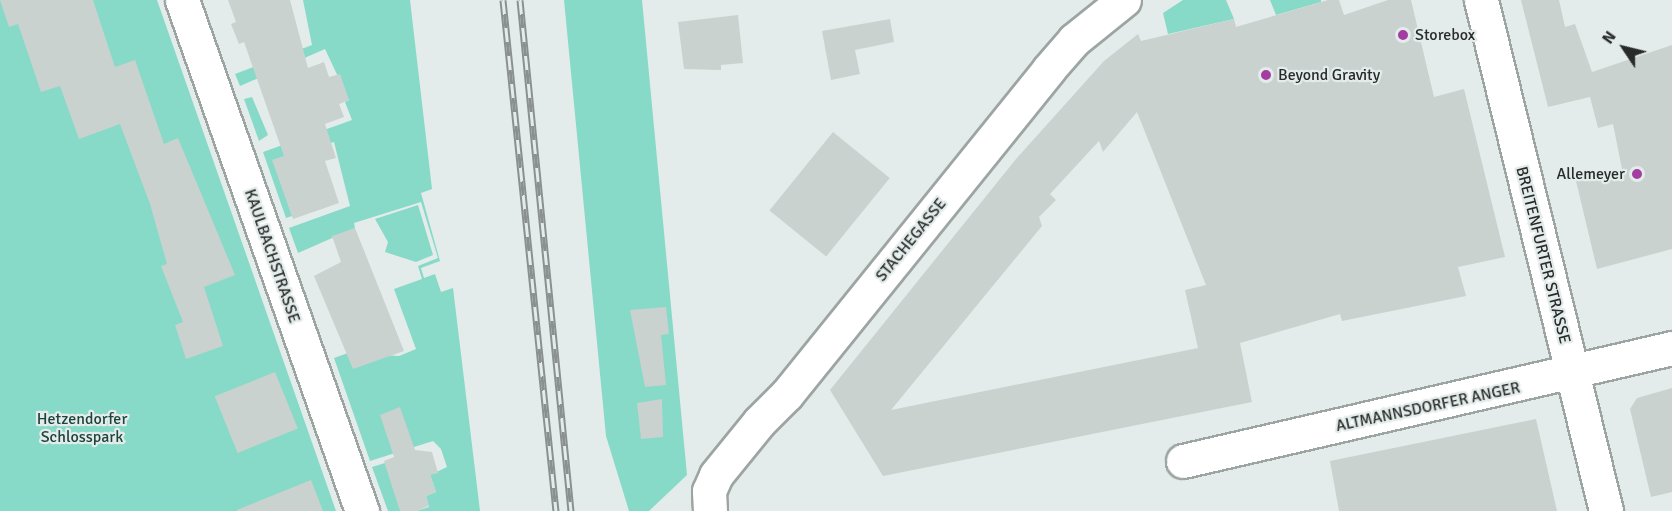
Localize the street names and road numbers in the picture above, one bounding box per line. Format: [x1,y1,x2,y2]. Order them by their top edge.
street label: BREITENFURTER STRASSE [1512,164,1574,346]
street label: KAULBACHSTRASSE [240,187,304,325]
street label: STACHEGASSE [872,195,950,285]
street label: ALTMANNSDORFER ANGER [1334,378,1522,436]

